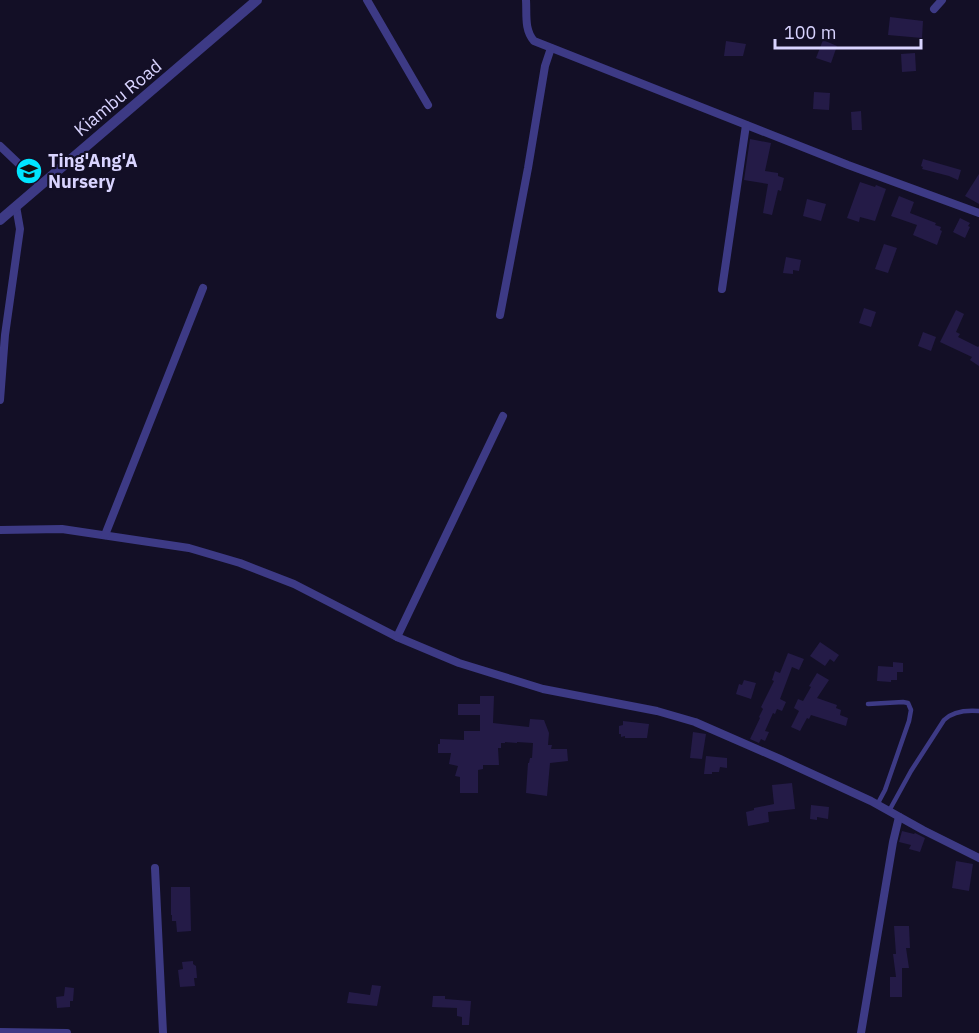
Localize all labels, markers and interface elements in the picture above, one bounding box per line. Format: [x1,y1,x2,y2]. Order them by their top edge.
scale bar [775,12,920,50]
text: 100 m [784,21,836,44]
street label: Kiambu Road [69,54,166,141]
place label: Ting'Ang'A Nursery [48,149,138,193]
school or university icon: Ting'Ang'A Nursery [14,156,44,186]

